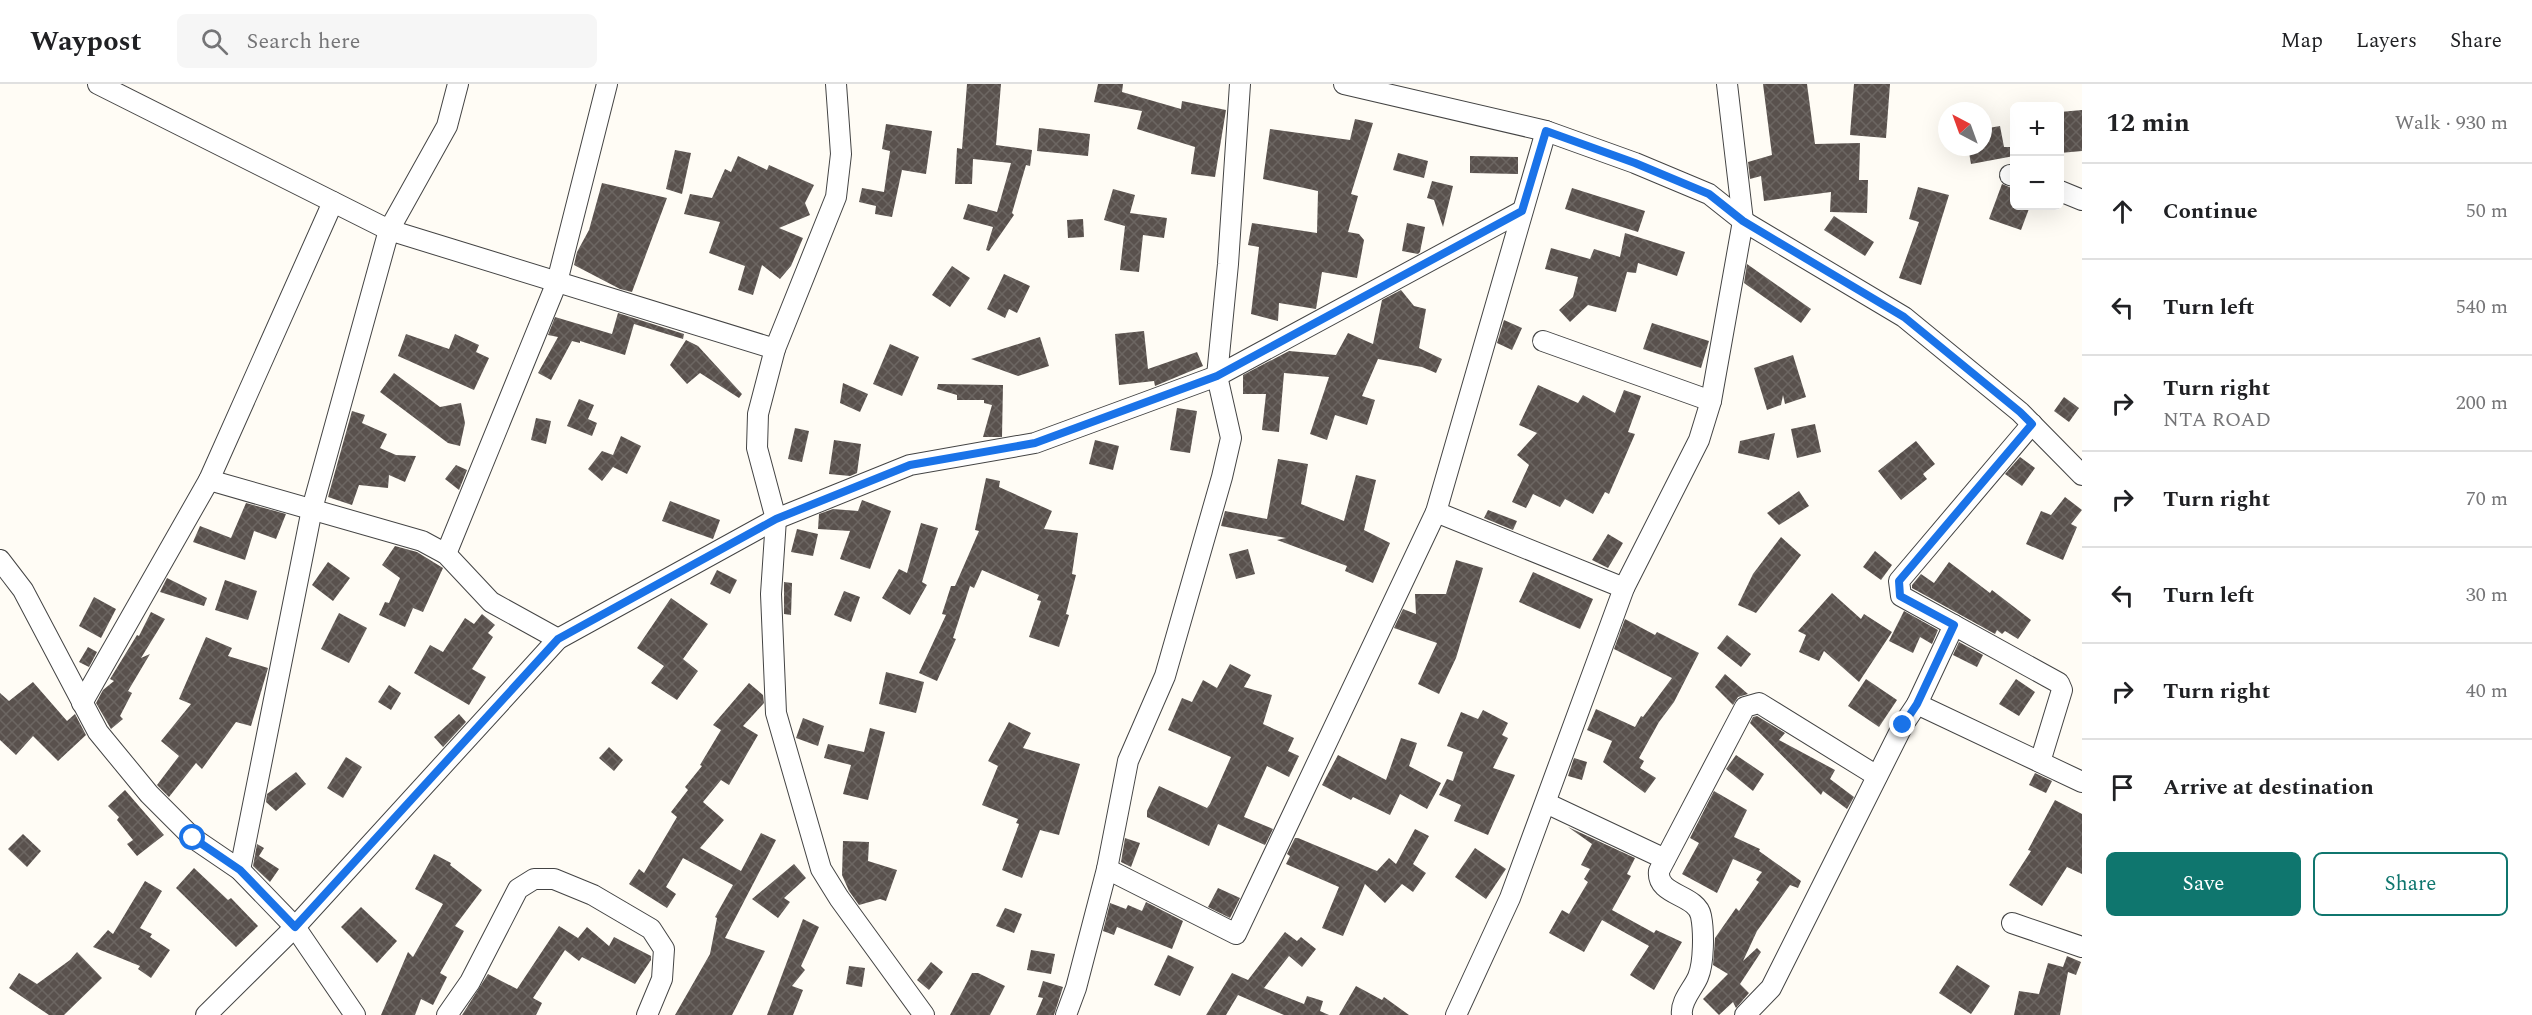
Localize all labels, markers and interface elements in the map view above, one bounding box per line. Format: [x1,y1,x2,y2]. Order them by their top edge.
search box [177,14,597,68]
text: Waypost [30,20,141,63]
icon: search [198,25,231,58]
text: Search here [246,25,361,58]
text: Map [2281,25,2323,57]
text: Layers [2356,25,2417,57]
text: Share [2450,25,2502,57]
north arrow [1938,102,1992,156]
map controls [2010,102,2064,210]
button: + [2010,102,2064,156]
text: 12 min [2106,103,2190,143]
text: Walk · 930 m [2395,108,2508,138]
button: − [2010,156,2064,210]
icon: ahead [2106,195,2139,228]
text: Continue [2163,195,2258,228]
text: 50 m [2466,196,2508,226]
icon: left [2106,291,2139,324]
text: Turn left [2163,291,2255,324]
text: 540 m [2456,292,2508,322]
text: Turn right [2163,372,2270,405]
icon: right [2106,387,2139,420]
text: 200 m [2456,388,2508,418]
text: NTA ROAD [2163,405,2271,435]
icon: right [2106,483,2139,516]
text: Turn right [2163,483,2270,516]
text: 70 m [2466,484,2508,514]
icon: left [2106,579,2139,612]
text: Turn left [2163,579,2255,612]
text: 30 m [2466,580,2508,610]
icon: right [2106,675,2139,708]
text: Turn right [2163,675,2270,708]
text: 40 m [2466,676,2508,706]
route end [1889,711,1915,737]
icon: arrive [2106,771,2139,804]
text: Arrive at destination [2163,771,2374,804]
route start [179,824,205,850]
button: Save [2106,852,2301,916]
button: Share [2313,852,2508,916]

